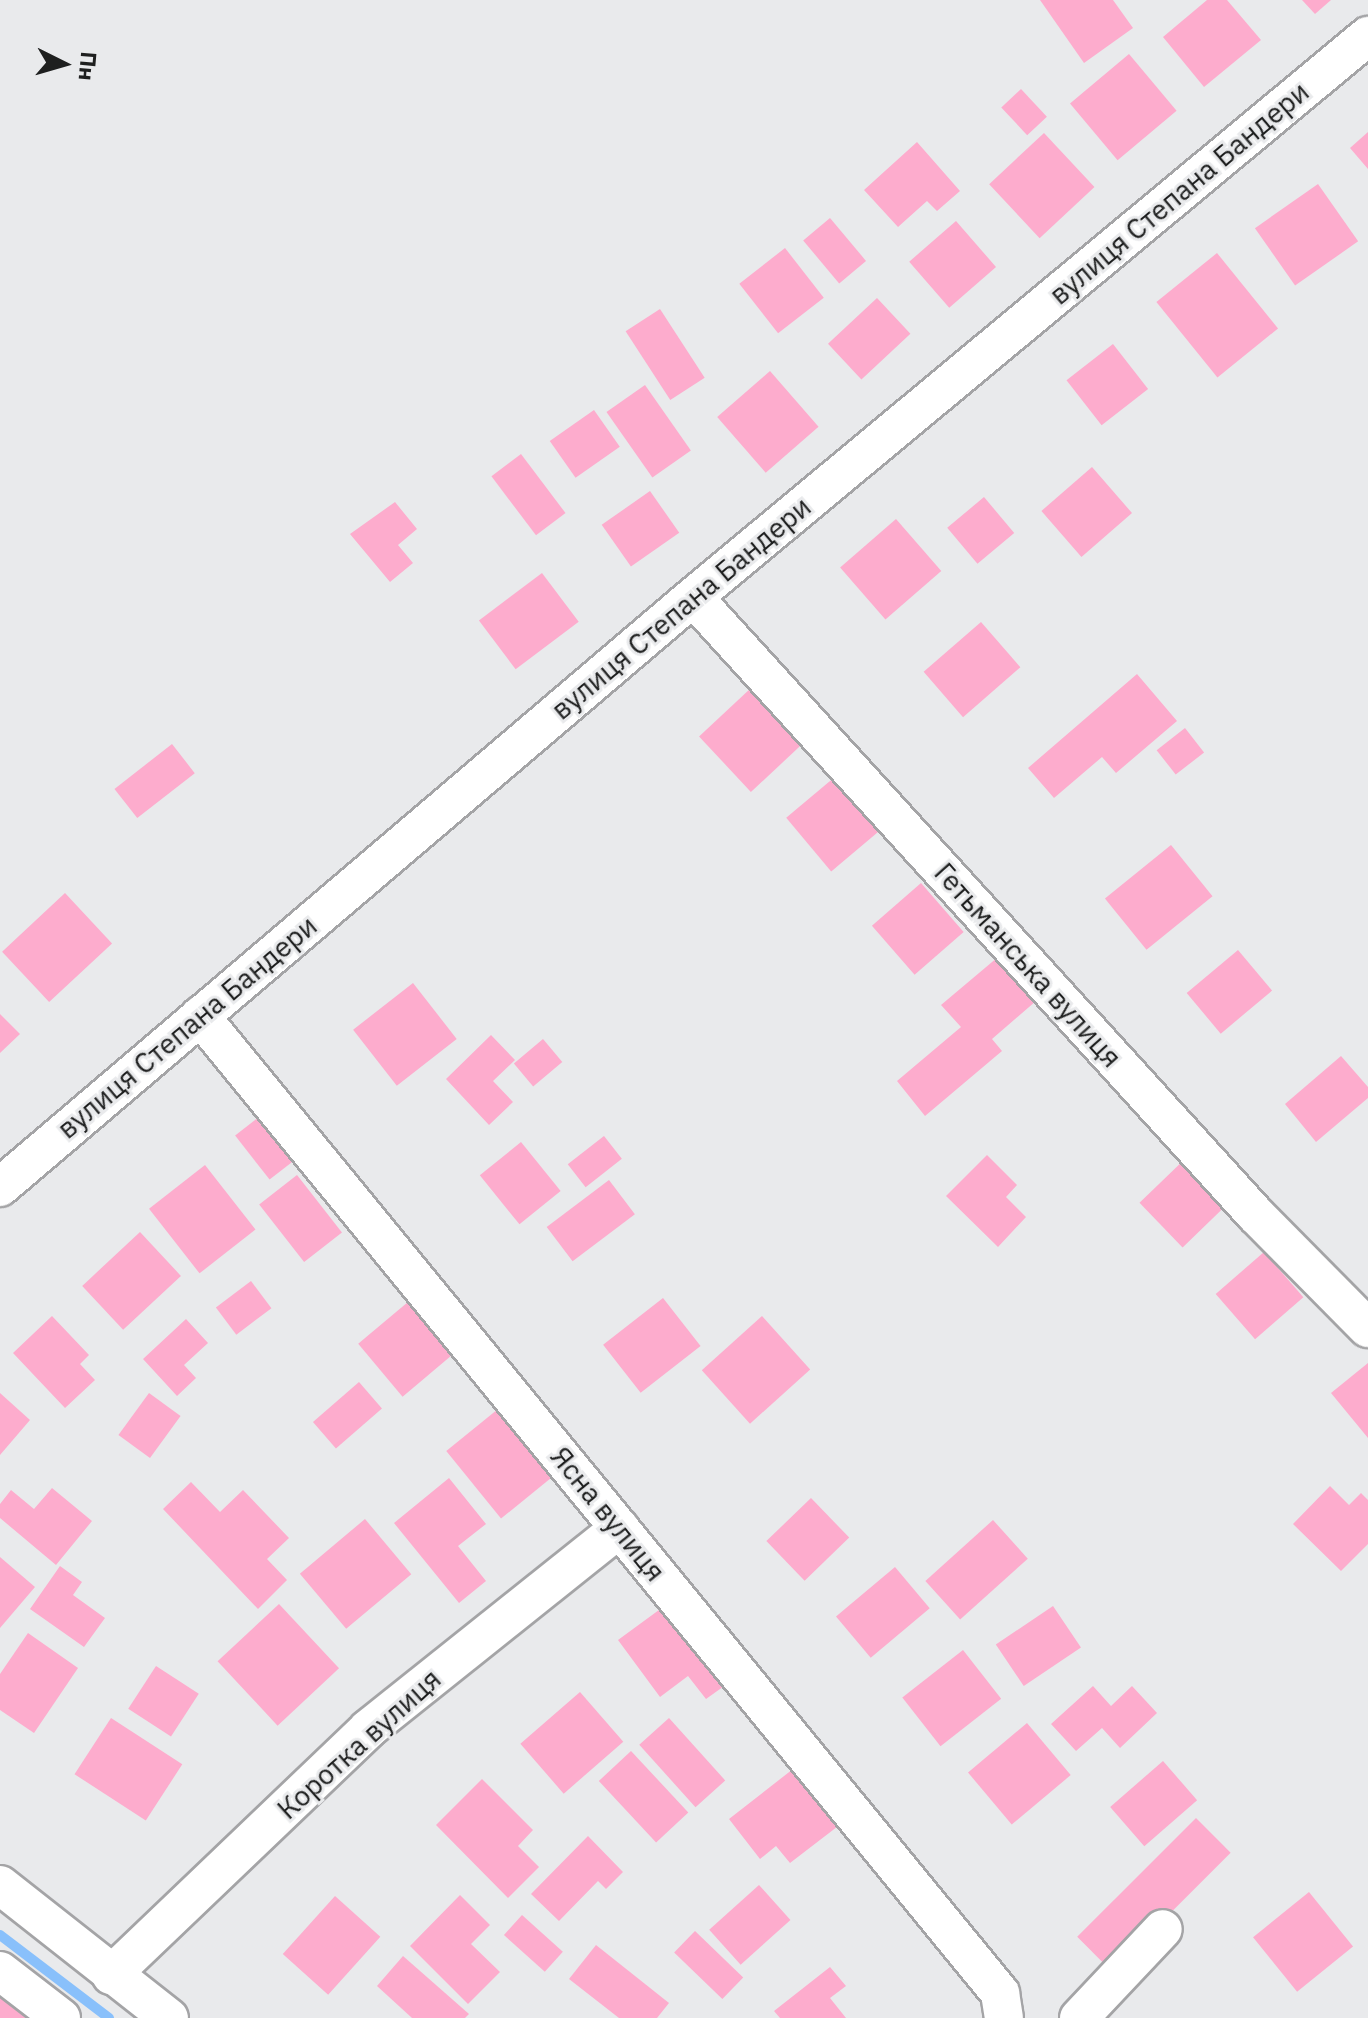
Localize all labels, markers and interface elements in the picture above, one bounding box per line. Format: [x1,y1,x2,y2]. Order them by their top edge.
north arrow [24,24,104,104]
text: Пн [73,50,104,82]
street label: вулиця Степана Бандери [1042,75,1316,311]
street label: вулиця Степана Бандери [544,490,818,726]
street label: Гетьманська вулиця [927,856,1129,1074]
street label: вулиця Степана Бандери [50,909,324,1145]
street label: Ясна вулиця [544,1440,672,1588]
street label: Коротка вулиця [270,1662,448,1826]

